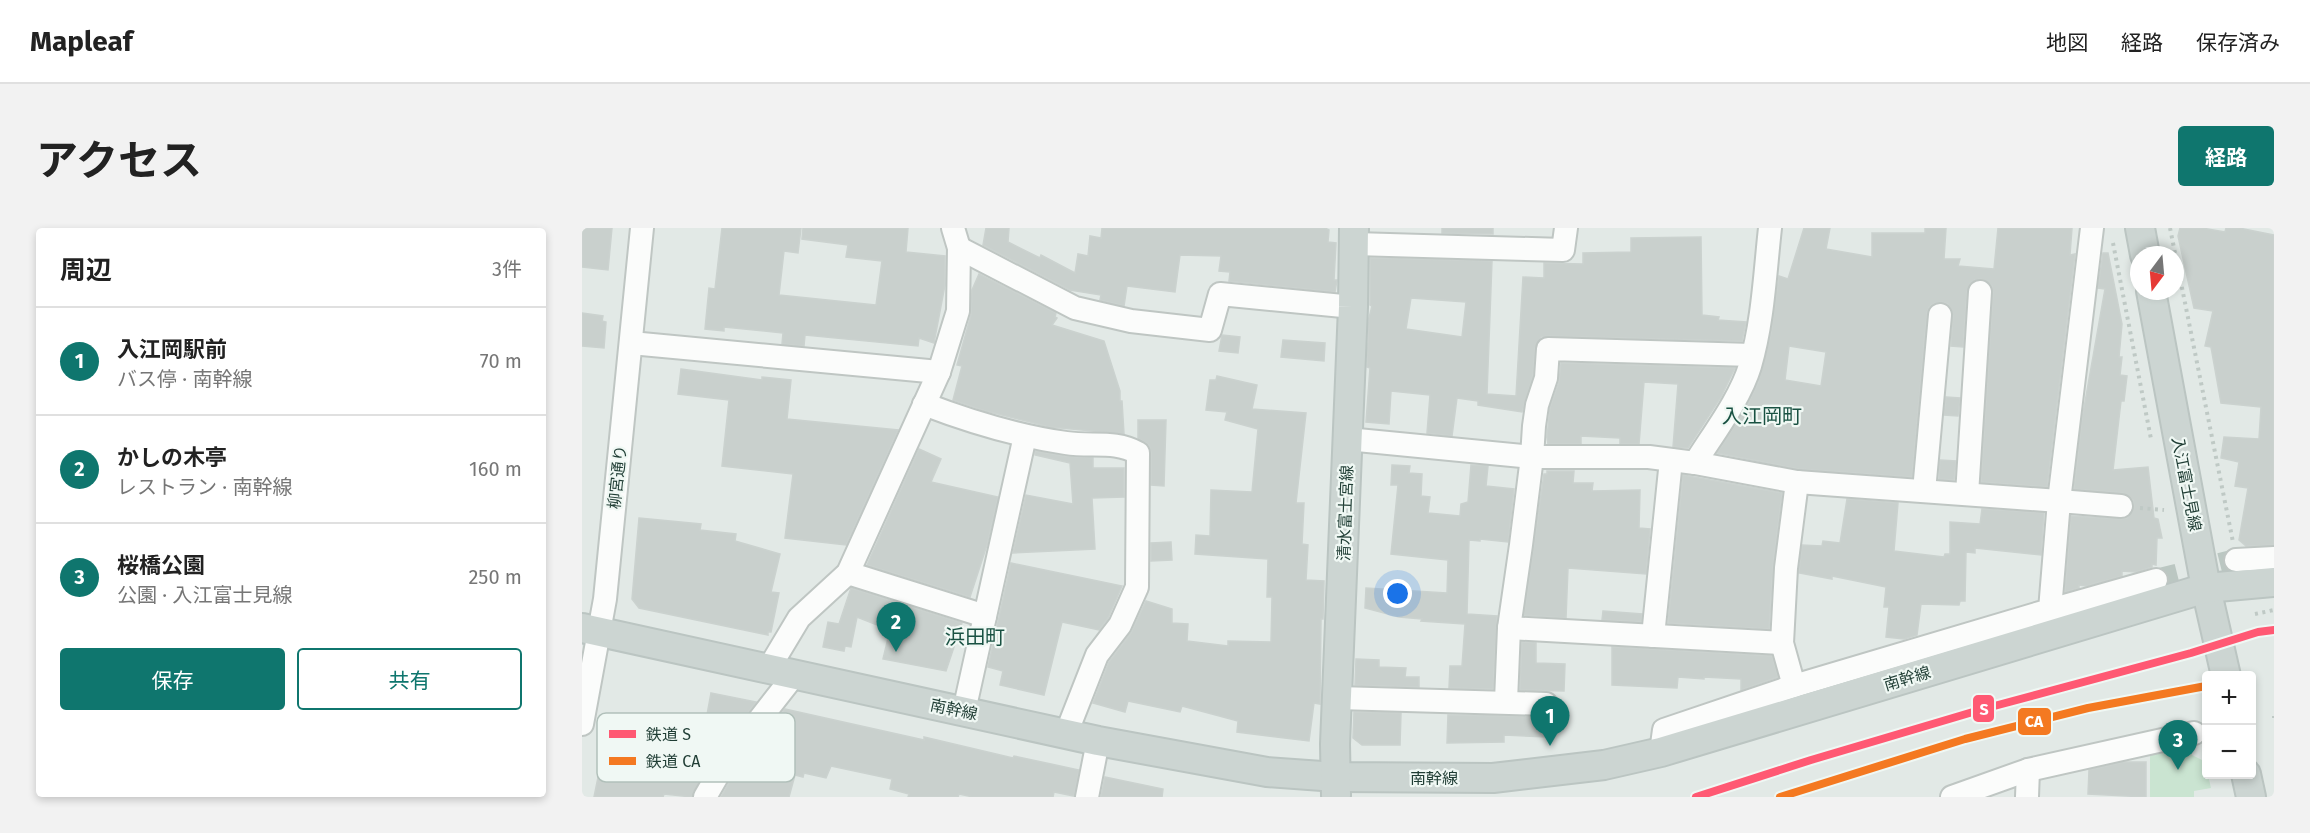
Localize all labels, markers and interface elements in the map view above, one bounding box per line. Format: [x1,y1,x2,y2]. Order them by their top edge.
text: Mapleaf [30,25,133,58]
text: 地図 [2046,30,2088,56]
text: 経路 [2121,30,2163,56]
text: 保存済み [2196,30,2280,56]
button: 経路 [2178,126,2274,186]
text: アクセス [36,136,202,186]
north arrow [2130,246,2184,300]
text: 周辺 [60,255,112,286]
text: 3件 [492,257,522,281]
text: 入江岡駅前 [117,336,227,363]
text: 1 [75,349,84,373]
text: 70 m [480,349,522,373]
text: バス停 · 南幹線 [117,367,252,391]
district label: 入江岡町 [1722,404,1802,428]
street label: 入江富士見線 [2168,435,2205,533]
text: かしの木亭 [117,444,227,471]
street label: 柳宮通り [605,444,630,510]
text: 2 [74,457,85,481]
text: 160 m [469,457,522,481]
street label: 清水富士宮線 [1334,465,1357,561]
text: レストラン · 南幹線 [117,475,292,499]
text: 桜橋公園 [117,552,205,579]
text: 3 [74,565,85,589]
text: 250 m [468,565,522,589]
your location [1383,579,1412,608]
text: 公園 · 入江富士見線 [117,583,292,607]
pin: 2 [876,602,916,652]
district label: 浜田町 [945,625,1005,649]
button: 保存 [60,648,285,710]
button: 共有 [297,648,522,710]
street label: 南幹線 [1881,662,1933,695]
map controls [2202,671,2256,779]
button: + [2202,671,2256,725]
line badge: S [1972,694,1995,723]
street label: 南幹線 [928,695,979,724]
pin: 1 [1530,696,1570,746]
text: S [1979,700,1989,719]
line badge: CA [2017,707,2052,736]
text: CA [2025,712,2044,731]
legend [597,713,795,782]
pin: 3 [2158,720,2198,770]
text: 鉄道 S [646,725,691,744]
button: − [2202,725,2256,779]
text: 鉄道 CA [646,752,701,771]
street label: 南幹線 [1410,769,1458,788]

